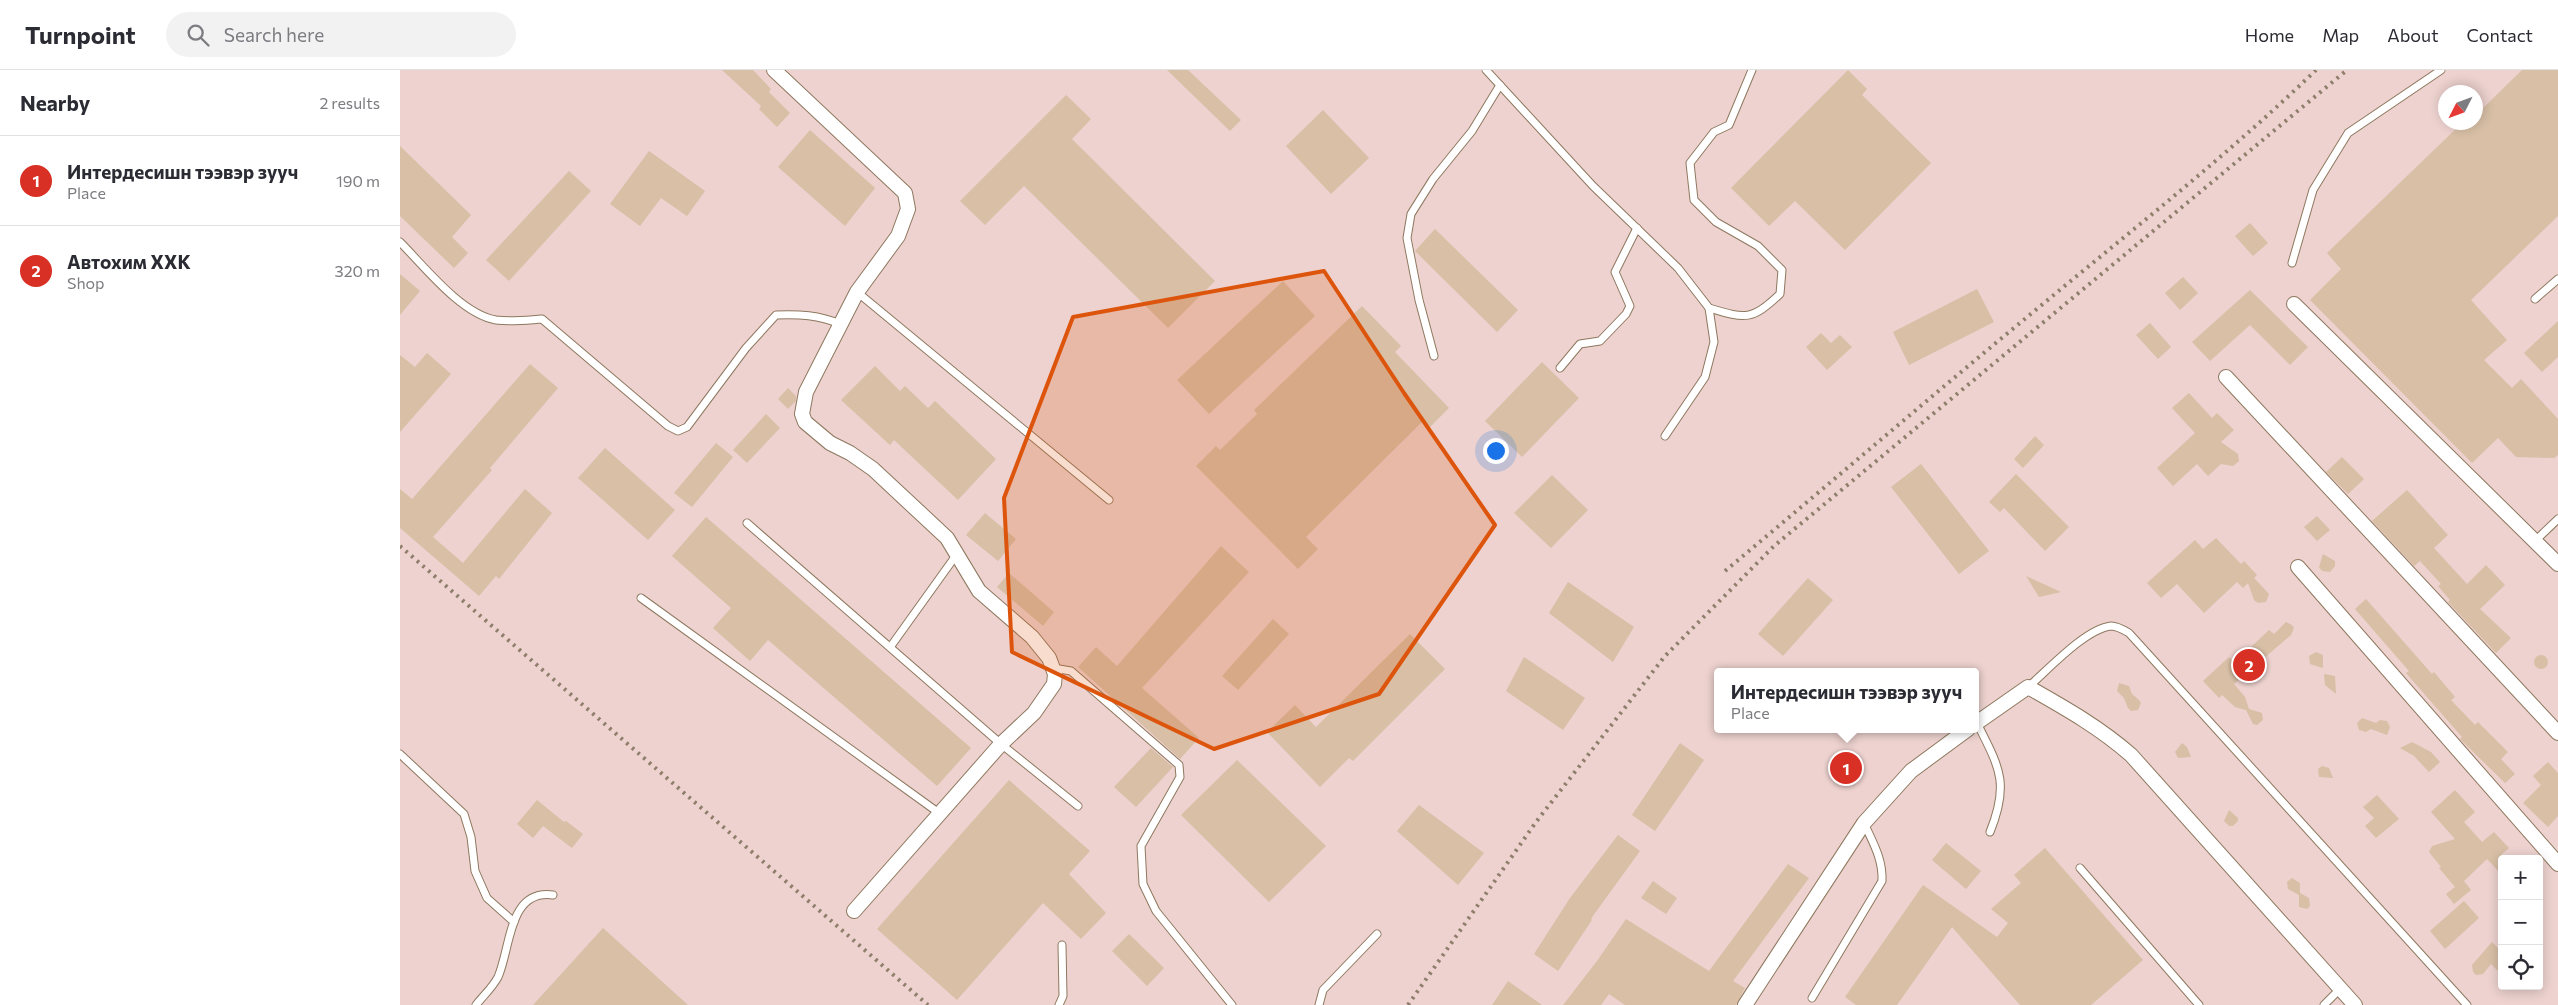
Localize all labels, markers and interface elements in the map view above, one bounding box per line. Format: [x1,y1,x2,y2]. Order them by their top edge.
search box [166,12,516,57]
text: Turnpoint [25,20,136,49]
icon: search [184,21,212,49]
text: Search here [224,23,324,46]
text: Home [2245,24,2294,46]
text: Map [2322,24,2359,46]
text: About [2387,24,2439,46]
text: Contact [2467,24,2533,46]
north arrow [2438,85,2483,130]
text: Nearby [20,90,90,115]
text: 2 results [319,93,380,112]
text: Интердесишн тээвэр зууч [67,160,298,183]
text: 1 [32,171,40,190]
text: 190 m [336,171,380,190]
text: Place [67,183,106,202]
text: Автохим ХХК [67,250,191,273]
text: 2 [31,261,41,280]
text: 320 m [335,261,380,280]
text: Shop [67,273,105,292]
your location [1483,438,1509,464]
pin: 2 [2233,646,2265,684]
popup [1714,668,1979,733]
text: Интердесишн тээвэр зууч [1731,680,1962,703]
text: Place [1731,703,1770,722]
pin: 1 [1830,749,1862,787]
map controls [2498,855,2543,990]
button: + [2498,855,2543,900]
button: − [2498,900,2543,945]
button: locate [2498,945,2543,990]

